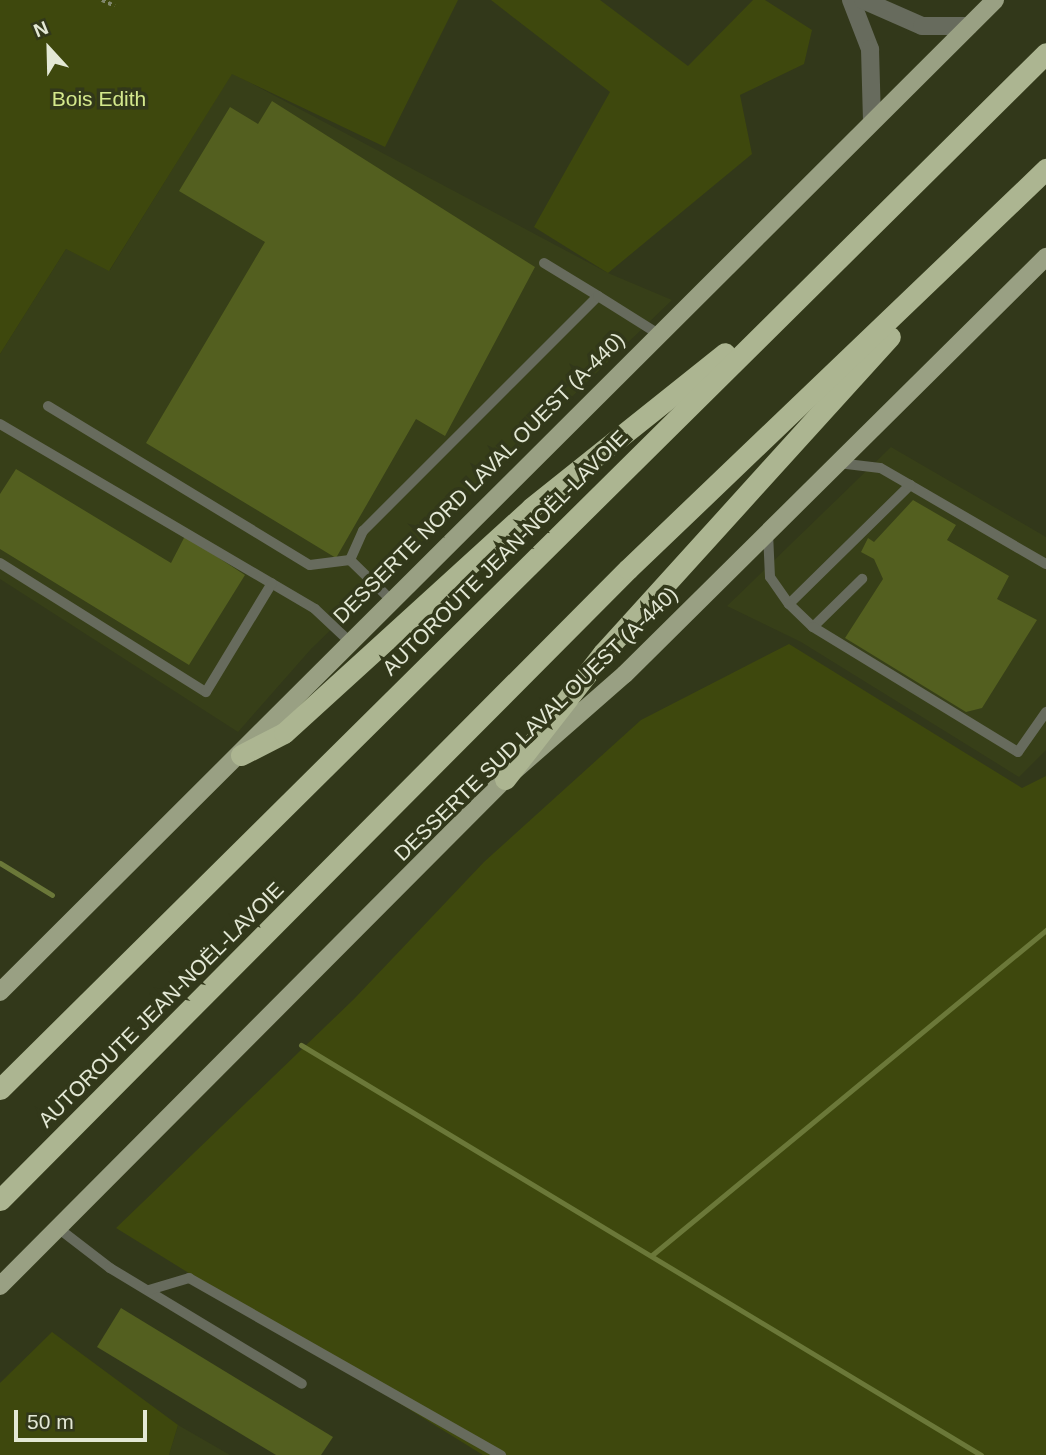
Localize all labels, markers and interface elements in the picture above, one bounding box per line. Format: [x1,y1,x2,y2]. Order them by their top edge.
north arrow [14,14,84,84]
text: N [31,17,51,41]
park label: Bois Edith [52,86,146,112]
street label: DESSERTE NORD LAVAL OUEST (A-440) [328,327,630,629]
street label: AUTOROUTE JEAN-NOËL-LAVOIE [377,425,633,681]
street label: DESSERTE SUD LAVAL OUEST (A-440) [389,581,683,867]
street label: AUTOROUTE JEAN-NOËL-LAVOIE [33,877,289,1133]
scale bar [18,1396,150,1440]
text: 50 m [27,1410,74,1433]

